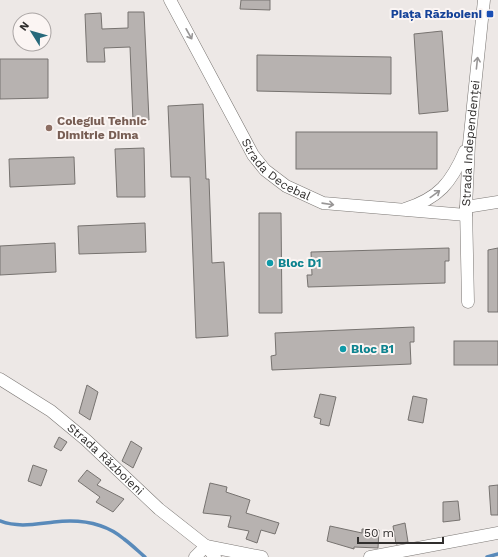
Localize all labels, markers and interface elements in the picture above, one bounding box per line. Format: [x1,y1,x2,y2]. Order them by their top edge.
place label: Piața Războieni [391,7,482,21]
marker: Piața Războieni [485,9,495,19]
north arrow [12,12,52,52]
text: N [17,19,32,33]
one-way arrow [186,28,193,40]
one-way arrow [473,57,481,70]
street label: Strada Independenței [459,79,483,207]
place label: Colegiul Tehnic Dimitrie Dima [57,114,147,142]
marker: Colegiul Tehnic Dimitrie Dima [44,123,54,133]
street label: Strada Decebal [238,136,313,204]
one-way arrow [429,190,440,198]
one-way arrow [321,200,334,208]
place label: Bloc D1 [278,256,321,270]
marker: Bloc D1 [265,258,275,268]
place label: Bloc B1 [351,342,394,356]
marker: Bloc B1 [338,344,348,354]
street label: Strada Războieni [64,420,147,498]
scale bar [358,519,443,545]
text: 50 m [364,526,394,540]

